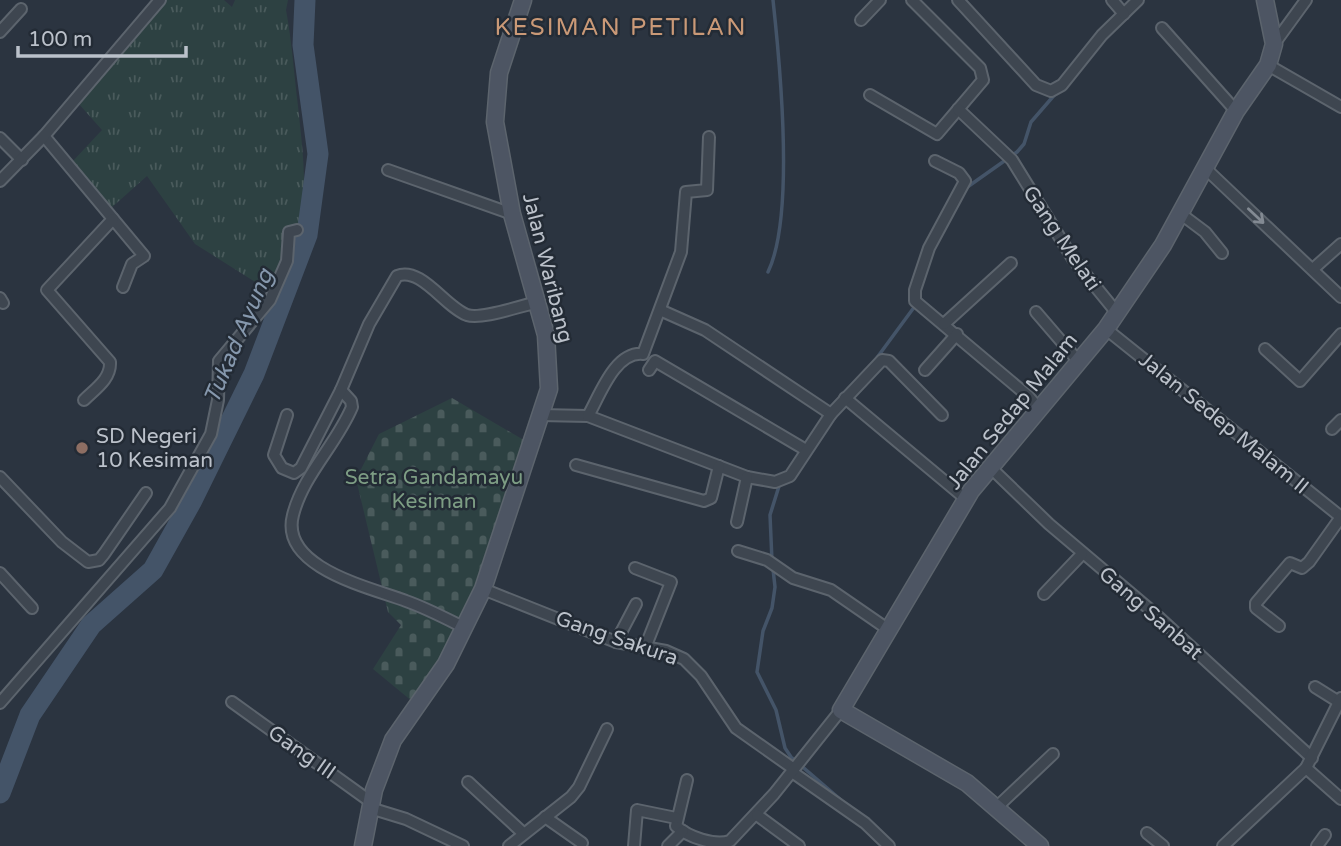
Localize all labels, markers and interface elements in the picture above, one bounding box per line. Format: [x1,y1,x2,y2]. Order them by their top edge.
district label: KESIMAN PETILAN [494,13,748,42]
scale bar [18,14,186,58]
text: 100 m [28,27,92,52]
street label: Gang Melati [1017,181,1106,295]
street label: Jalan Waribang [517,191,578,346]
one-way arrow [1247,207,1264,224]
water label: Tukad Ayung [198,263,280,408]
street label: Jalan Sedap Malam [942,328,1083,495]
street label: Jalan Sedep Malam II [1134,347,1314,500]
place label: SD Negeri 10 Kesiman [96,424,213,473]
marker: SD Negeri 10 Kesiman [74,440,90,456]
park label: Setra Gandamayu Kesiman [345,465,523,514]
street label: Gang Sanbat [1094,561,1208,665]
street label: Gang Sakura [552,606,681,671]
street label: Gang III [263,720,340,785]

